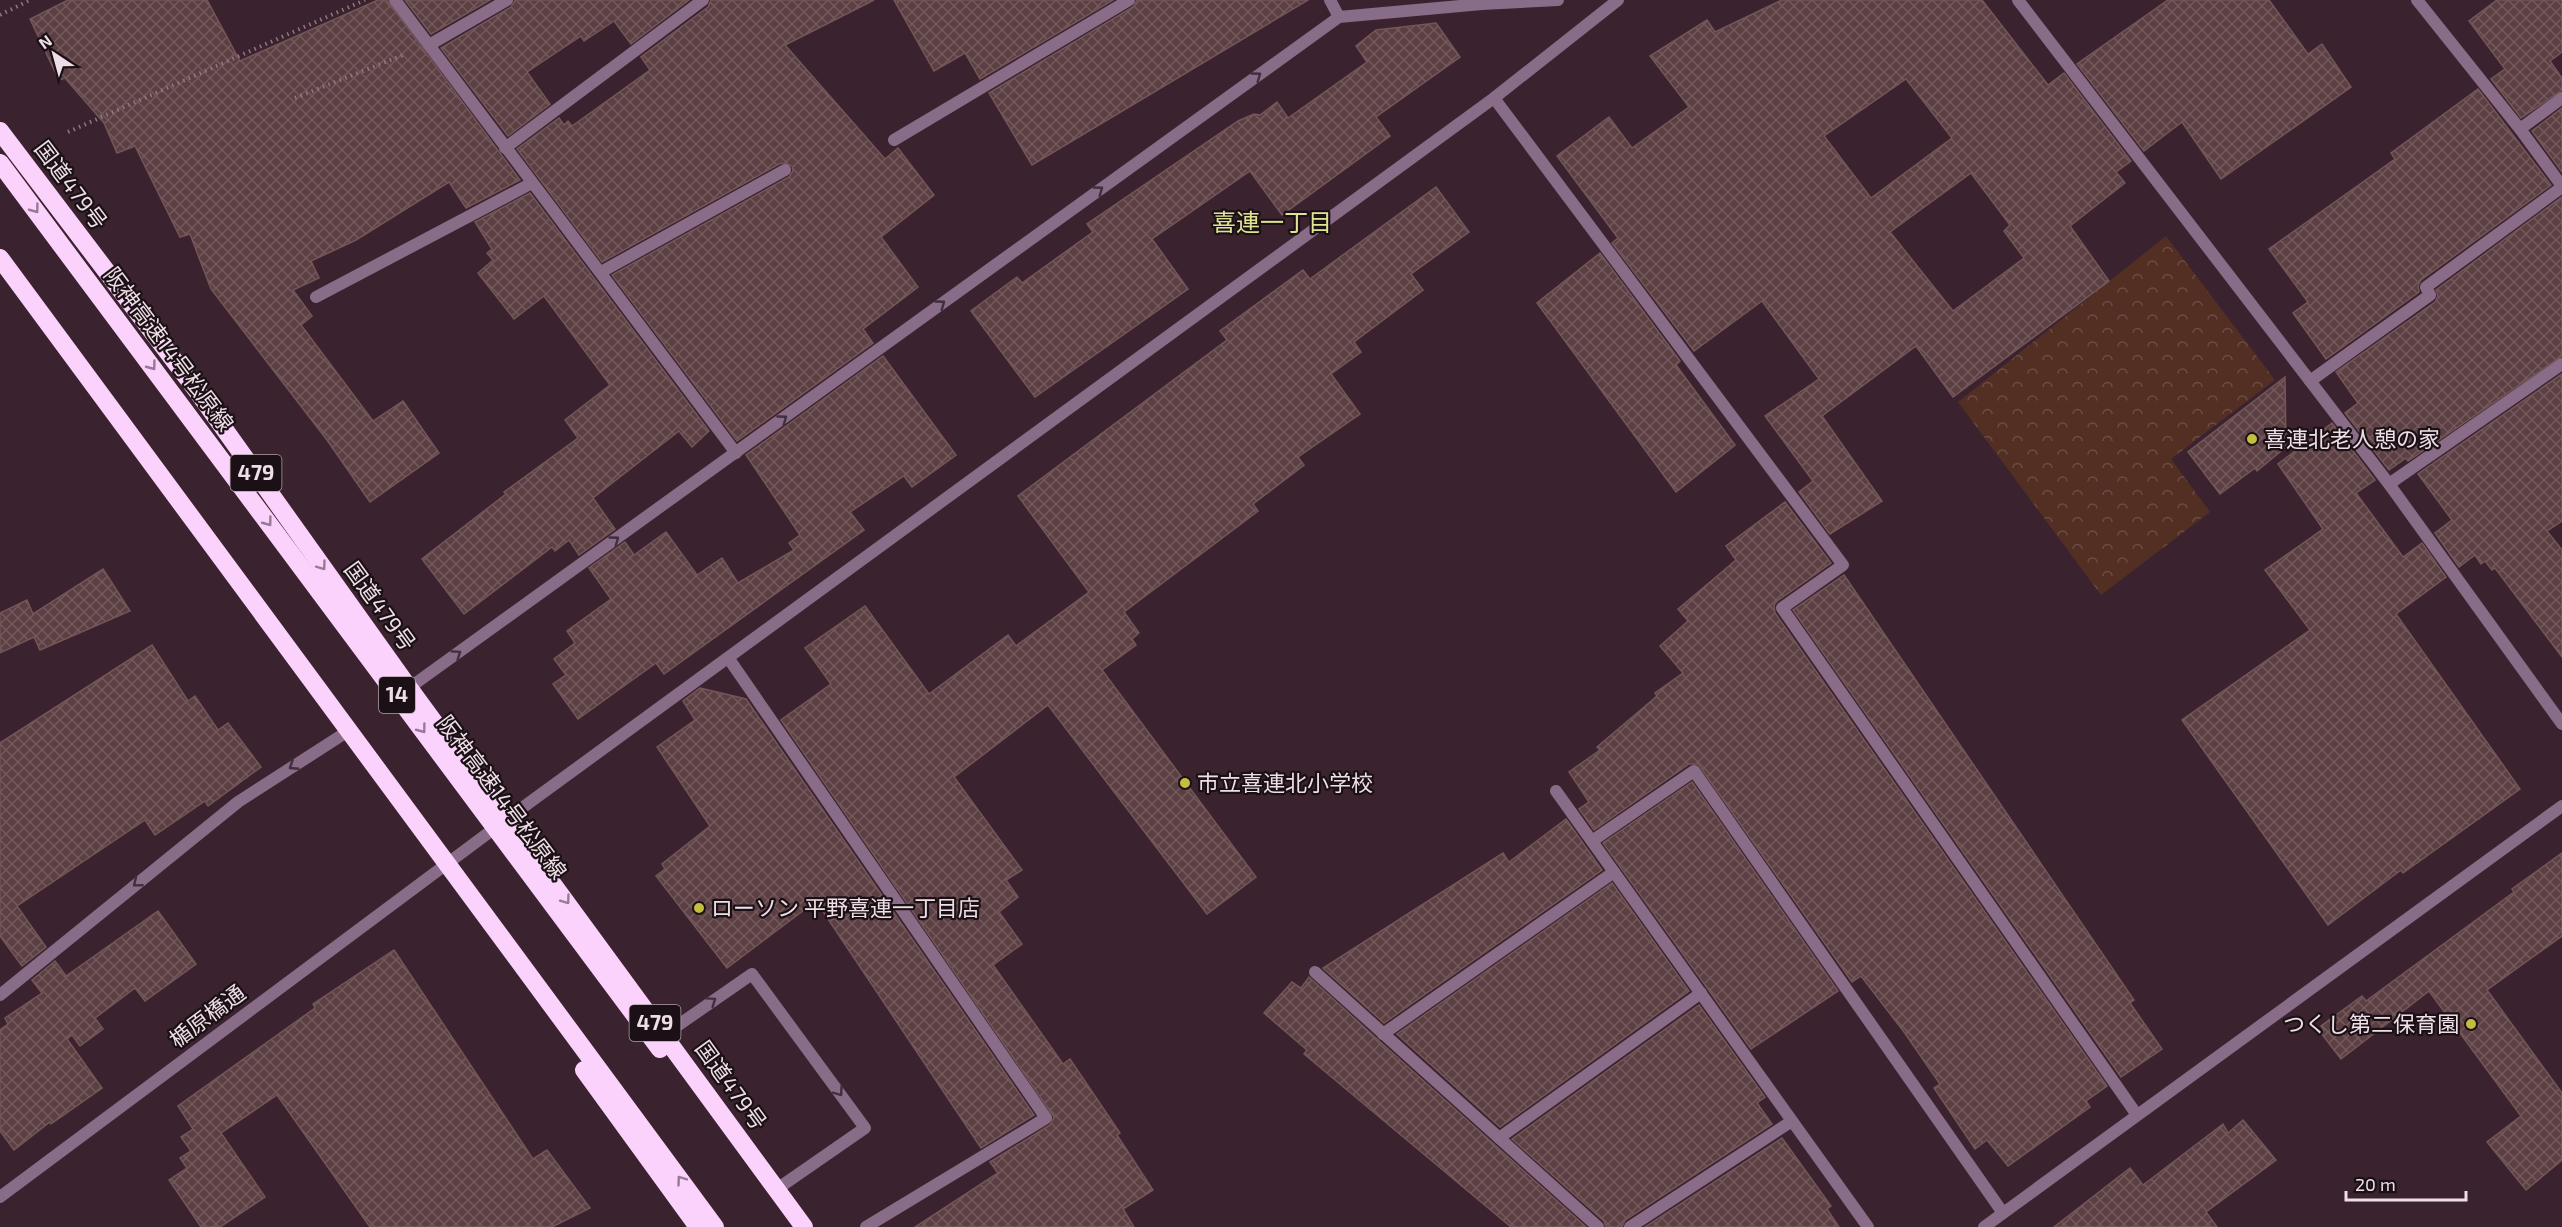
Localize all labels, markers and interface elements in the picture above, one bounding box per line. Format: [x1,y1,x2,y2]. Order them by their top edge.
north arrow [24,24,84,84]
text: N [35,30,55,53]
one-way arrow [1251,72,1262,83]
street label: 国道479号 [30,135,113,234]
one-way arrow [1093,186,1104,197]
one-way arrow [28,203,39,214]
district label: 喜連一丁目 [1212,207,1332,236]
street label: 阪神高速14号松原線 [100,261,240,435]
one-way arrow [935,301,946,312]
one-way arrow [144,359,155,370]
one-way arrow [777,415,788,426]
place label: 喜連北老人憩の家 [2264,425,2440,451]
marker: 喜連北老人憩の家 [2245,432,2259,446]
road number: 479 [230,455,282,491]
one-way arrow [261,515,272,526]
one-way arrow [609,536,620,547]
street label: 国道479号 [340,556,422,655]
one-way arrow [315,560,326,571]
one-way arrow [450,650,461,661]
road number: 14 [379,677,415,713]
street label: 阪神高速14号松原線 [433,709,573,883]
one-way arrow [415,723,426,734]
one-way arrow [289,759,299,771]
place label: 市立喜連北小学校 [1197,769,1373,795]
marker: 市立喜連北小学校 [1178,776,1192,790]
one-way arrow [133,876,144,887]
one-way arrow [559,893,570,904]
place label: ローソン 平野喜連一丁目店 [711,894,980,920]
marker: ローソン 平野喜連一丁目店 [692,901,706,915]
street label: 楯原橋通 [163,978,249,1052]
one-way arrow [705,997,716,1008]
road number: 479 [630,1005,680,1041]
place label: つくし第二保育園 [2283,1010,2459,1036]
marker: つくし第二保育園 [2464,1017,2478,1031]
street label: 国道479号 [691,1035,773,1134]
one-way arrow [831,1085,842,1096]
scale bar [2346,1164,2466,1202]
text: 20 m [2355,1173,2396,1195]
one-way arrow [677,1175,688,1186]

